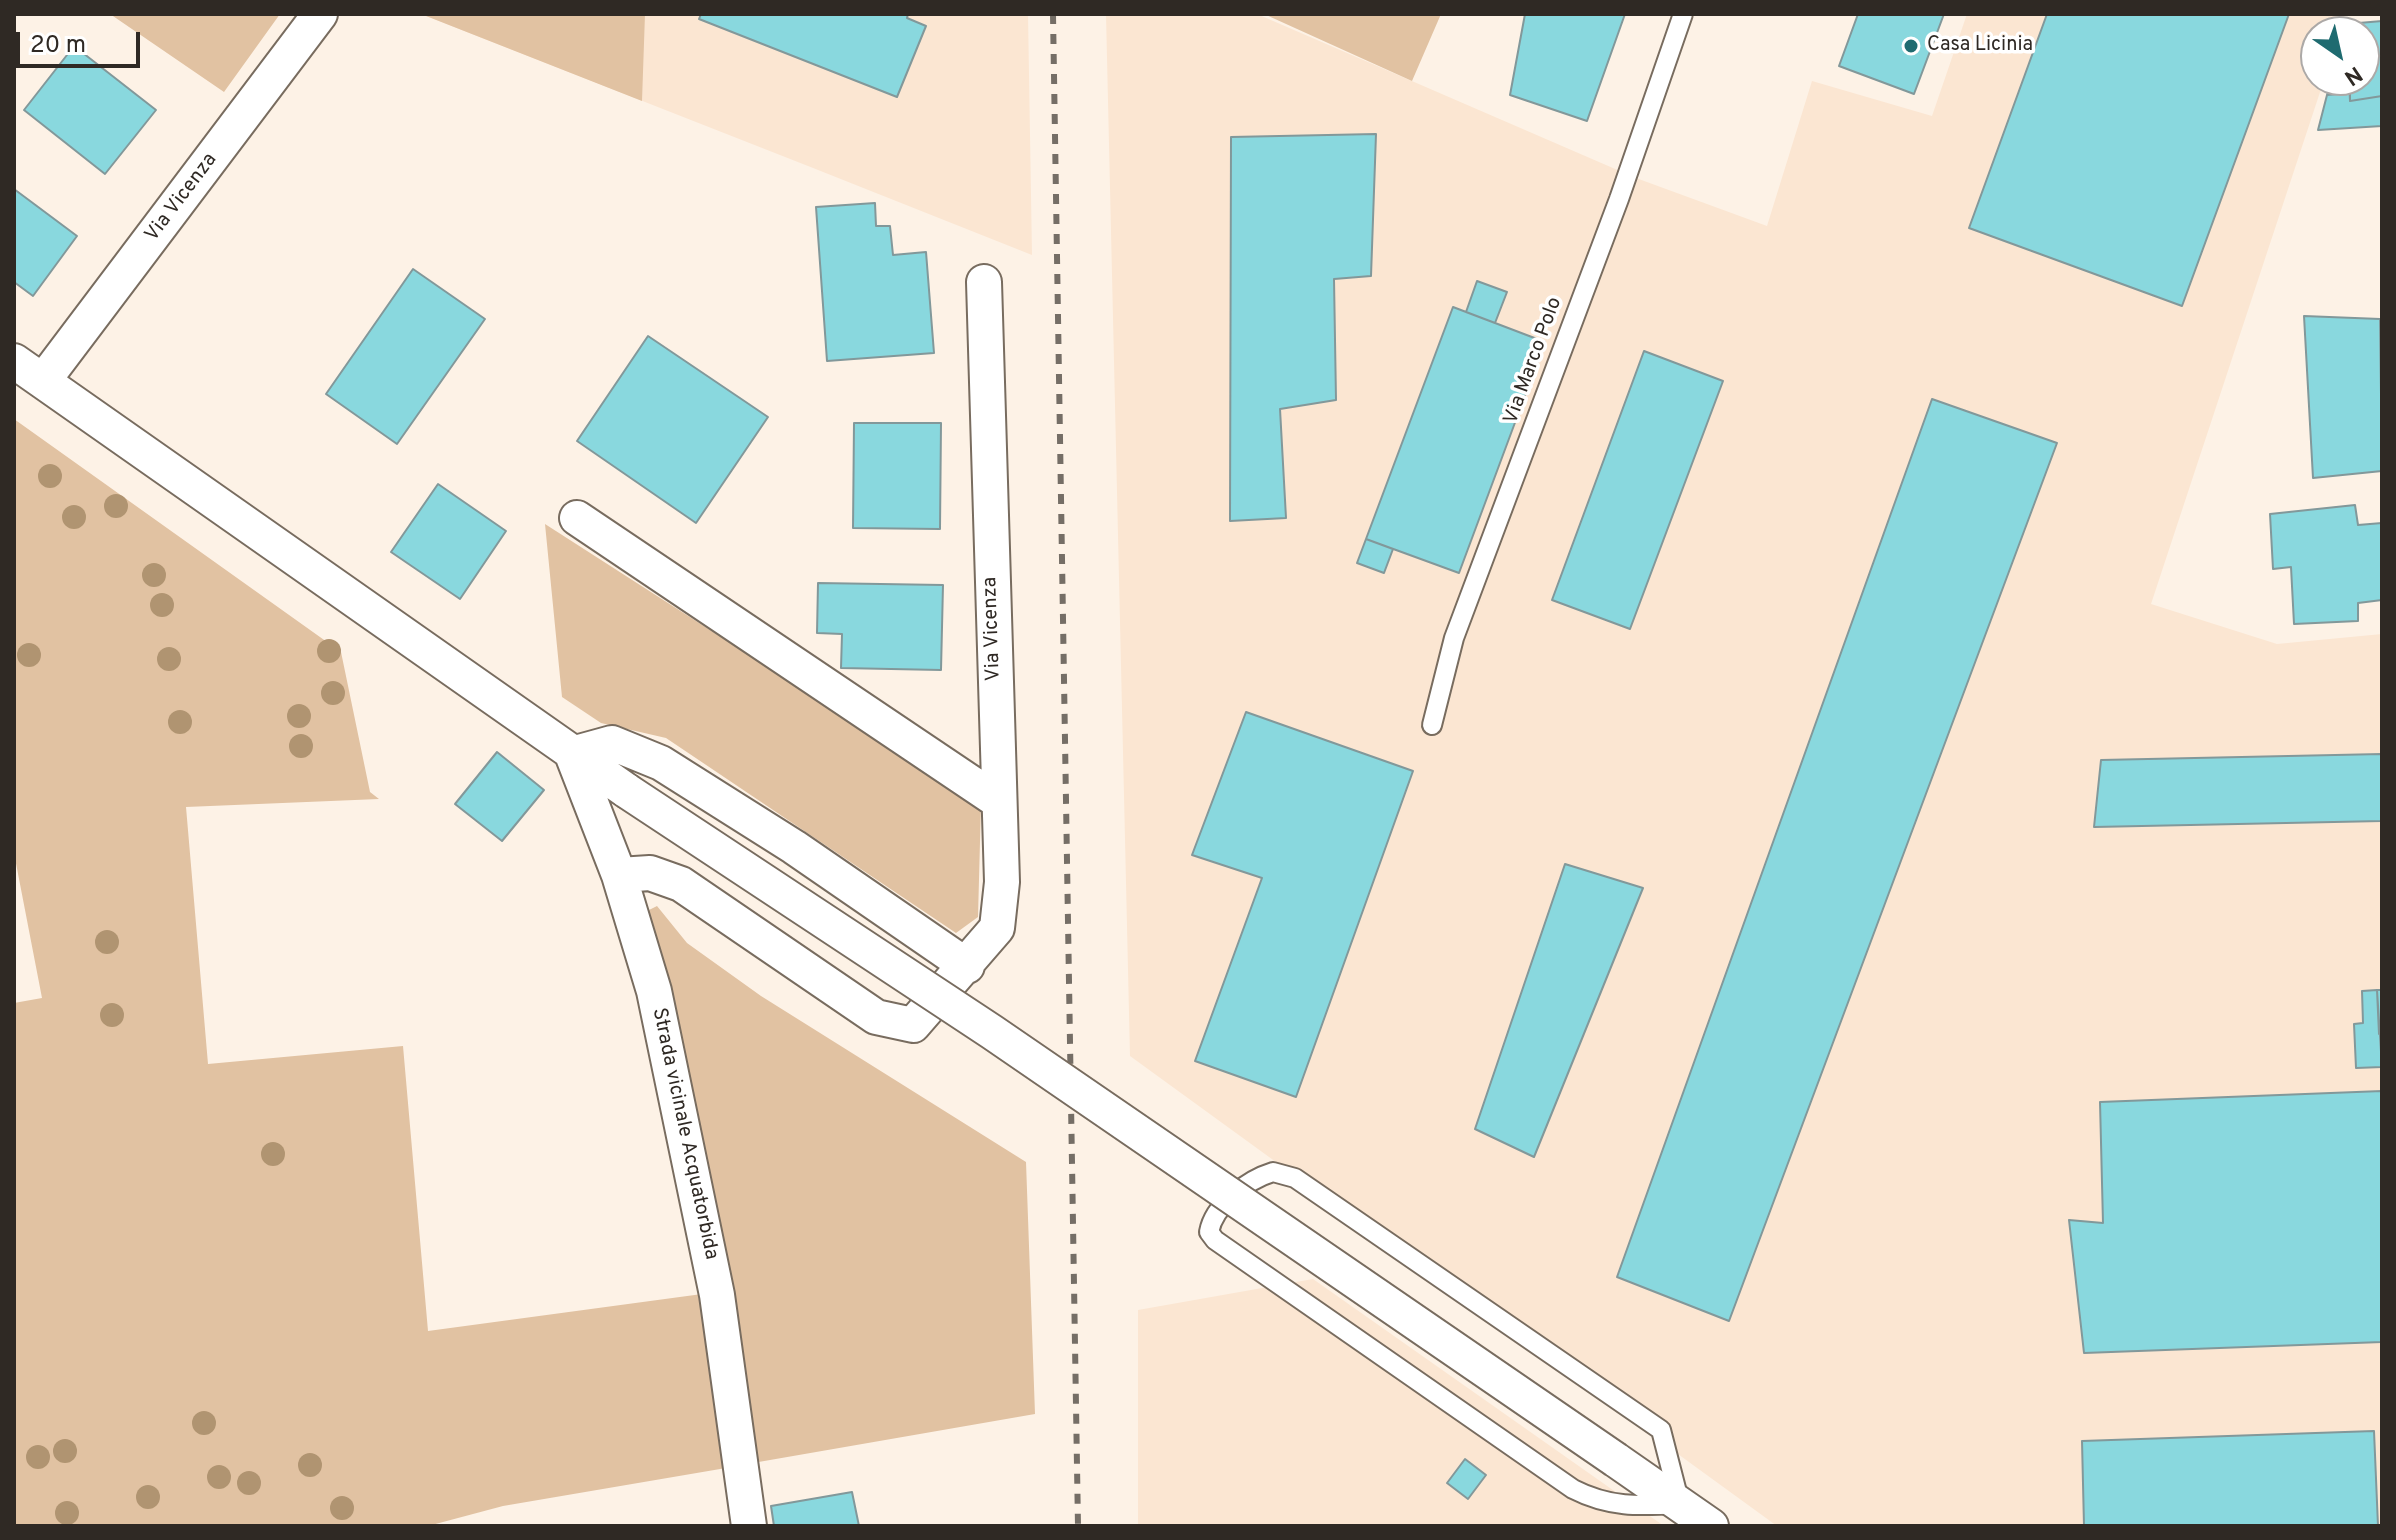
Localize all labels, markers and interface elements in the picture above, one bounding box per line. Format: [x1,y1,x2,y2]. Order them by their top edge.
scale bar [20,16,144,66]
north arrow [2300,16,2380,96]
text: 20 m [30,31,86,61]
place label: Casa Licinia [1927,34,2033,58]
marker: Casa Licinia [1902,37,1920,55]
text: N [2338,59,2367,90]
street label: Via Vicenza [141,149,223,247]
street label: Via Marco Polo [1500,294,1568,428]
street label: Via Vicenza [979,576,1007,682]
street label: Strada vicinale Acquatorbida [646,1006,722,1262]

